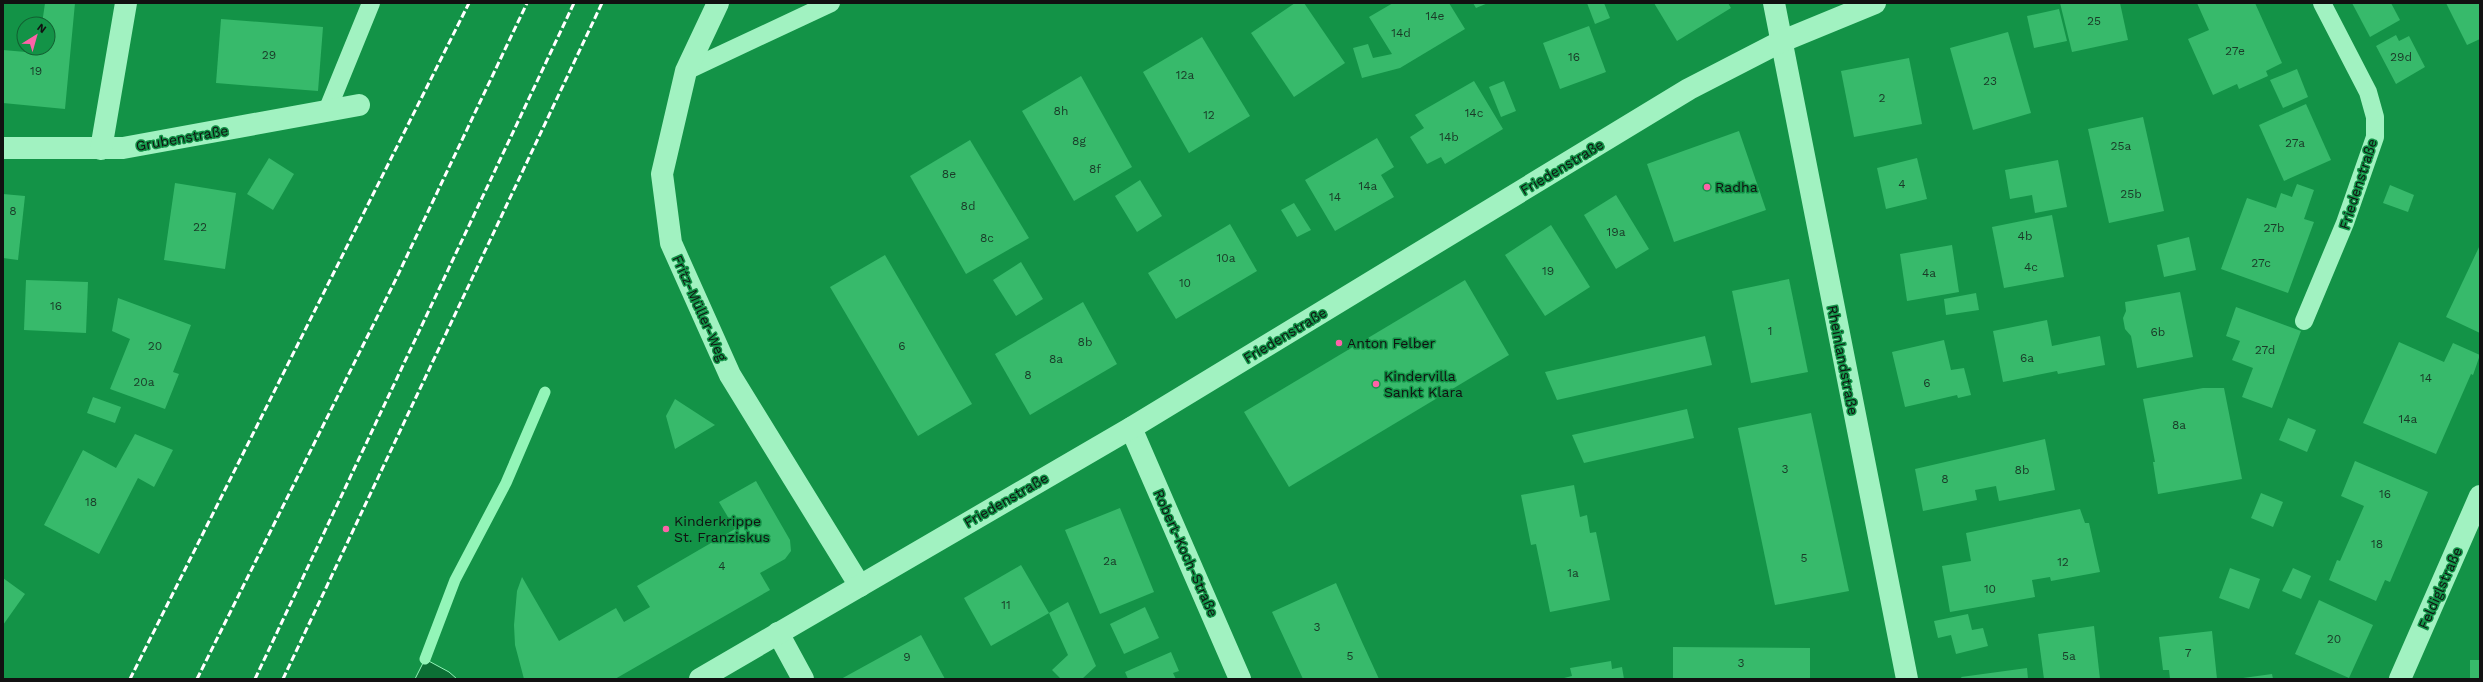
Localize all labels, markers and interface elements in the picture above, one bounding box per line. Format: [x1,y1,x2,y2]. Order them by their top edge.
house number: 14e [1426,9,1445,23]
house number: 25 [2087,14,2101,28]
north arrow [16,16,56,56]
text: N [35,21,49,36]
house number: 14d [1391,26,1411,40]
house number: 27e [2225,44,2245,58]
house number: 29 [262,48,276,62]
house number: 16 [1568,50,1580,64]
house number: 29d [2390,50,2412,64]
house number: 19 [30,64,42,78]
house number: 12a [1176,68,1194,82]
house number: 23 [1983,74,1997,88]
house number: 2 [1879,91,1886,105]
house number: 8h [1054,104,1068,118]
house number: 14c [1465,106,1484,120]
house number: 12 [1203,108,1215,122]
street label: Grubenstraße [135,122,229,154]
house number: 14b [1439,130,1459,144]
house number: 8g [1072,134,1087,148]
street label: Friedenstraße [1517,136,1607,198]
house number: 27a [2285,136,2305,150]
street label: Friedenstraße [2336,137,2380,231]
house number: 25a [2111,139,2132,153]
house number: 8f [1089,162,1101,176]
house number: 8e [942,167,956,181]
house number: 4 [1898,177,1906,191]
house number: 14a [1359,179,1378,193]
place label: Radha [1715,179,1758,195]
marker: Radha [1702,182,1712,192]
house number: 25b [2120,187,2142,201]
house number: 14 [1329,190,1341,204]
house number: 8d [961,199,975,213]
house number: 8 [9,204,17,218]
house number: 22 [193,220,207,234]
house number: 27b [2263,221,2285,235]
house number: 19a [1607,225,1626,239]
house number: 4b [2018,229,2032,243]
house number: 8c [980,231,994,245]
house number: 10a [1217,251,1236,265]
street label: Fritz-Müller-Weg [669,253,731,364]
house number: 27c [2251,256,2271,270]
house number: 4c [2024,260,2038,274]
house number: 19 [1542,264,1554,278]
house number: 4a [1922,266,1936,280]
house number: 10 [1179,276,1191,290]
house number: 16 [50,299,62,313]
street label: Friedenstraße [1240,304,1330,366]
street label: Rheinlandstraße [1825,304,1861,416]
house number: 1 [1768,324,1772,338]
house number: 6b [2151,325,2165,339]
house number: 8b [1078,335,1092,349]
place label: Anton Felber [1347,335,1436,351]
marker: Anton Felber [1334,338,1344,348]
house number: 20 [148,339,162,353]
house number: 6 [898,339,906,353]
house number: 27d [2255,343,2275,357]
house number: 6a [2020,351,2034,365]
house number: 8a [1049,352,1063,366]
house number: 8 [1024,368,1032,382]
place label: Kindervilla Sankt Klara [1384,368,1463,400]
house number: 14 [2420,371,2432,385]
house number: 20a [133,375,155,389]
house number: 6 [1923,376,1931,390]
marker: Kindervilla Sankt Klara [1371,379,1381,389]
house number: 14a [2399,412,2418,426]
house number: 8a [2172,418,2186,432]
house number: 3 [1782,462,1789,476]
house number: 8b [2015,463,2029,477]
street label: Friedenstraße [961,469,1051,531]
house number: 8 [1941,472,1949,486]
street label: Robert-Koch-Straße [1151,487,1221,619]
house number: 16 [2379,487,2391,501]
house number: 18 [85,495,97,509]
place label: Kinderkrippe St. Franziskus [674,513,770,545]
marker: Kinderkrippe St. Franziskus [661,524,671,534]
house number: 18 [2371,537,2383,551]
street label: Feldiglstraße [2415,545,2465,631]
house number: 5 [1801,551,1808,565]
house number: 2a [1103,554,1117,568]
house number: 12 [2057,555,2069,569]
house number: 4 [718,559,726,573]
house number: 1a [1567,566,1579,580]
house number: 10 [1984,582,1996,596]
house number: 11 [1001,598,1011,612]
house number: 3 [1314,620,1321,634]
house number: 20 [2327,632,2341,646]
house number: 7 [2185,646,2192,660]
house number: 5 [1347,649,1354,663]
house number: 5a [2062,649,2076,663]
house number: 9 [903,650,911,664]
house number: 3 [1738,656,1745,670]

